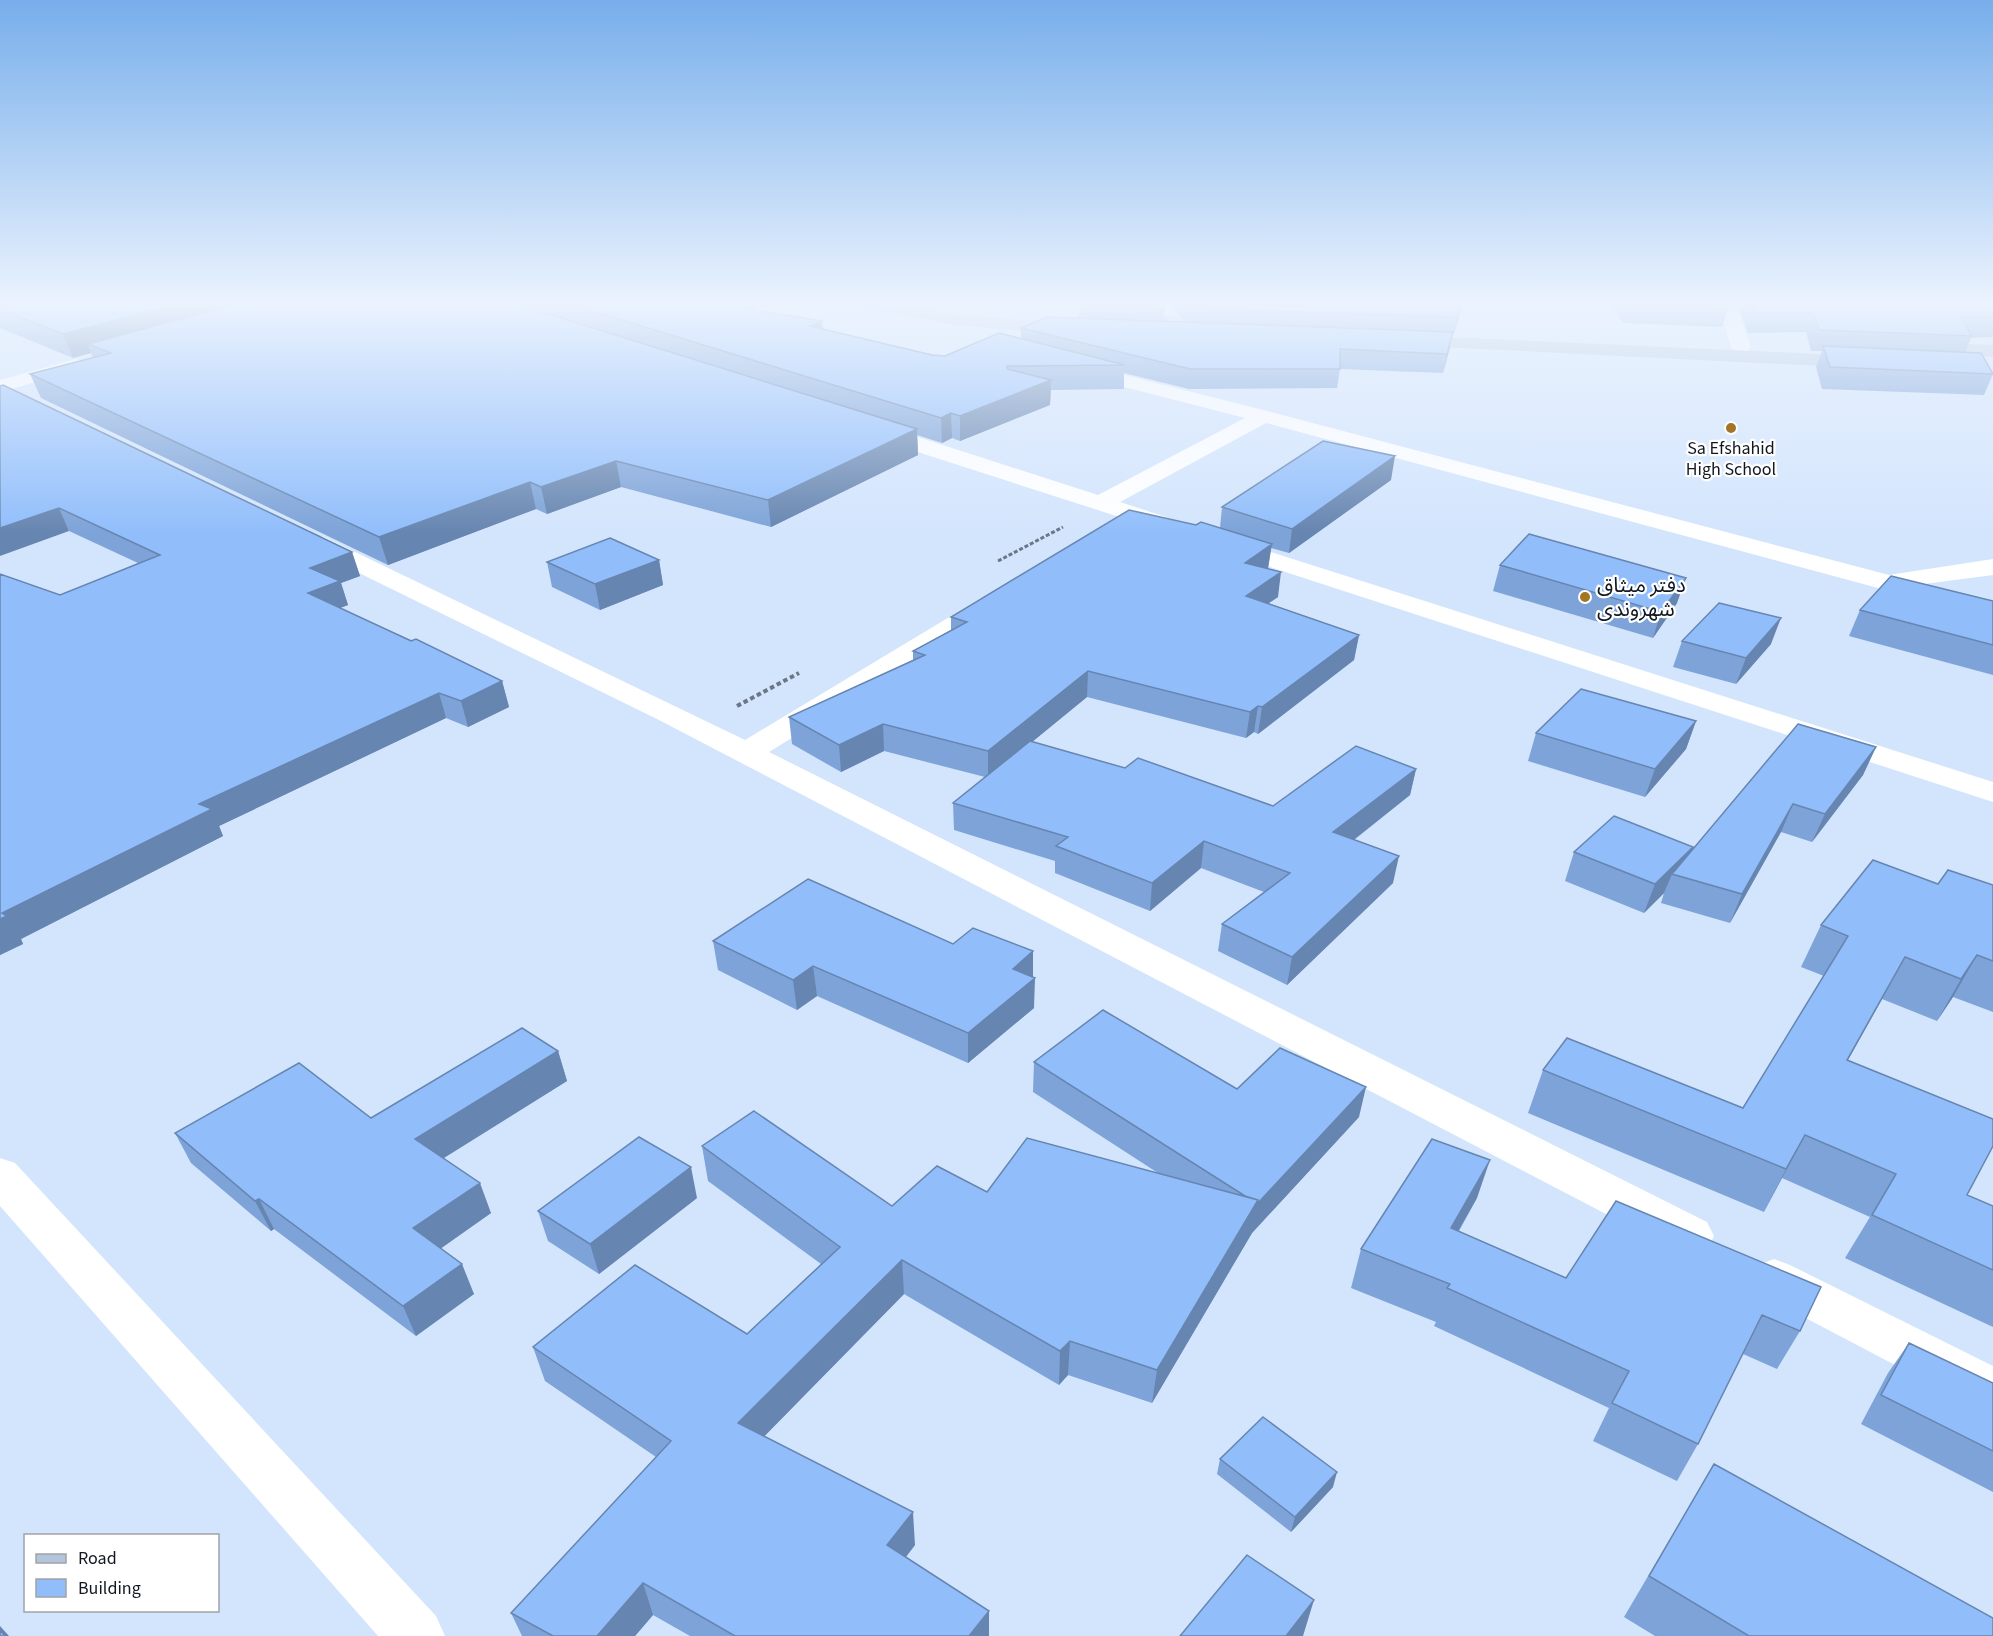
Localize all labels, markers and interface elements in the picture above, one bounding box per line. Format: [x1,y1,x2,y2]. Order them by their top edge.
marker: Sa Efshahid High School [1724,421,1738,435]
place label: Sa Efshahid High School [1686,436,1776,482]
place label: دفتر میثاق شهروندی [1597,570,1686,624]
marker: دفتر میثاق شهروندی [1578,590,1592,604]
legend [24,1534,219,1612]
text: Road [78,1546,117,1571]
text: Building [78,1576,141,1601]

